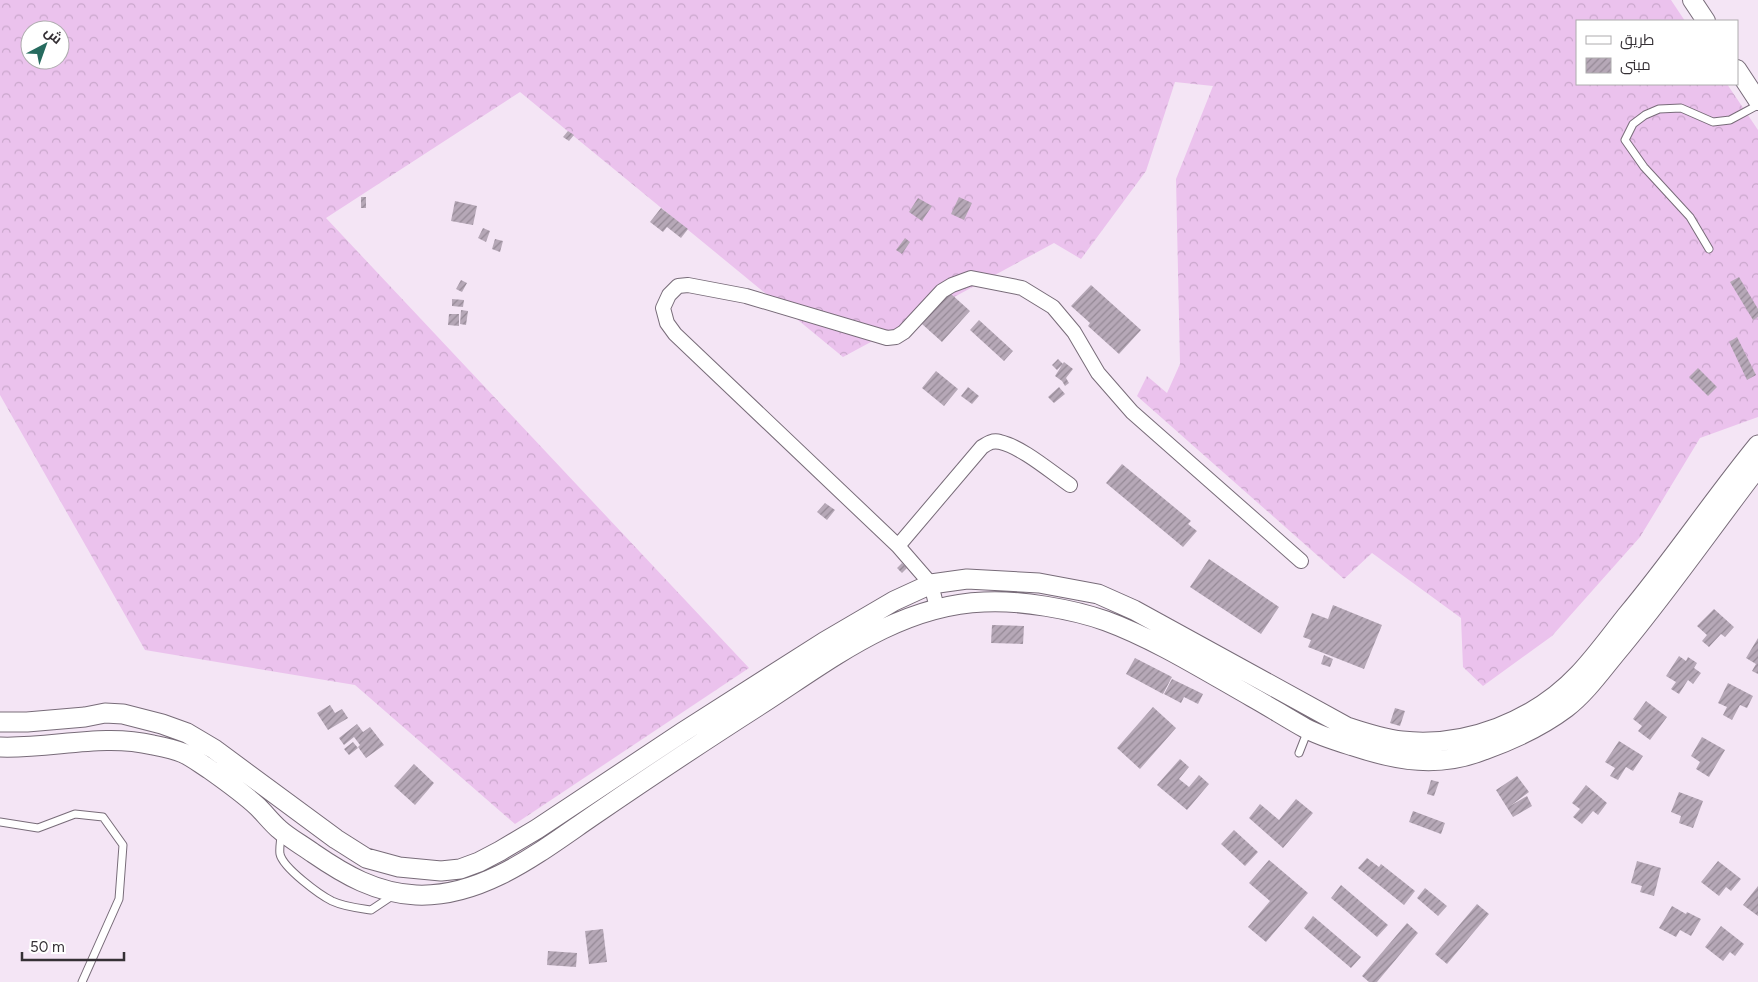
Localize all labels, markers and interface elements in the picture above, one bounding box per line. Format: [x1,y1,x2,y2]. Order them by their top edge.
north arrow [20,20,70,70]
legend [1576,20,1738,85]
text: ش [41,23,66,48]
text: طريق [1620,31,1654,50]
text: مبنى [1620,56,1651,75]
scale bar [22,930,125,962]
text: 50 m [30,938,65,956]

